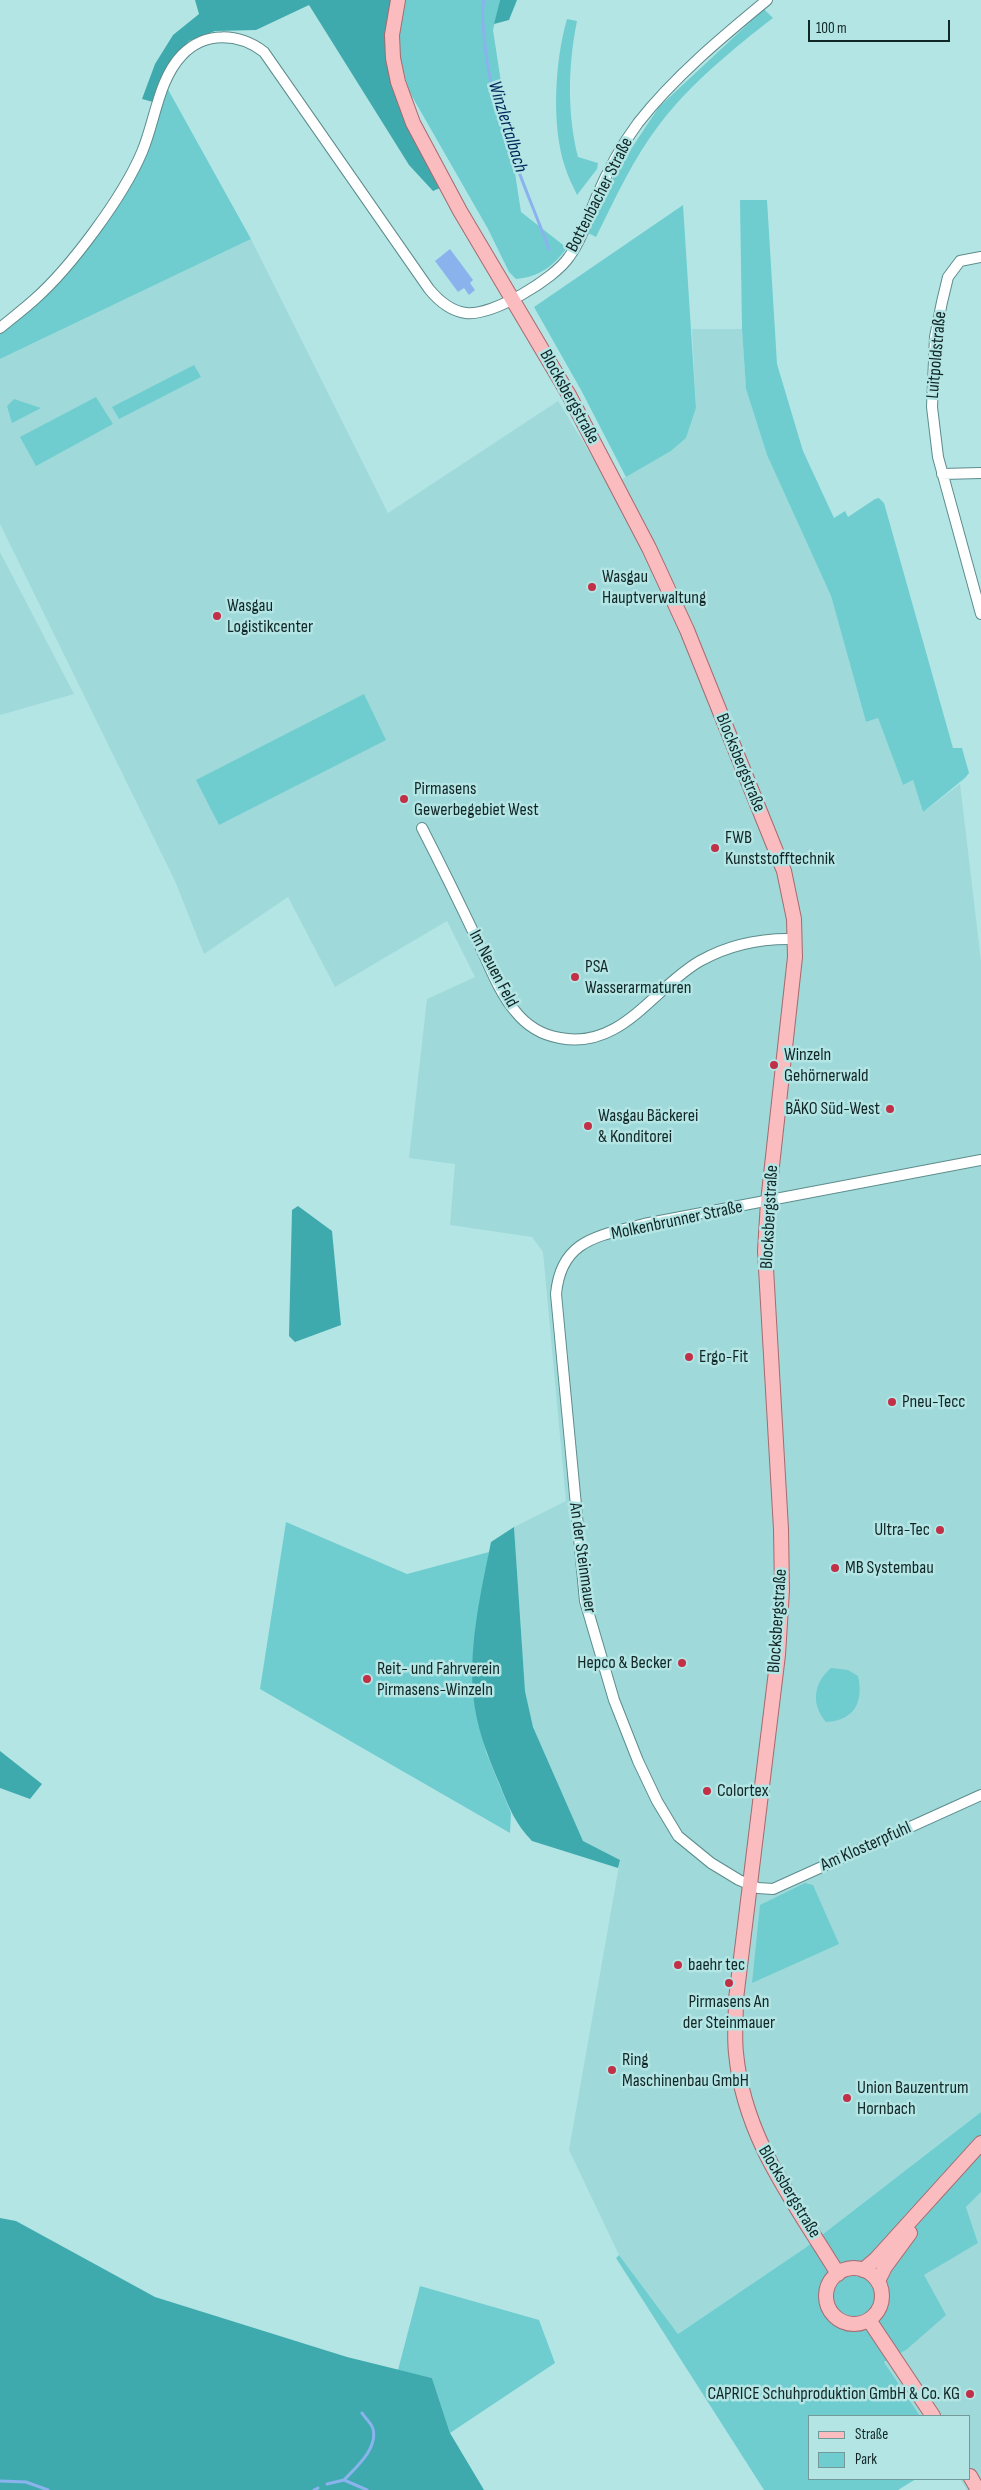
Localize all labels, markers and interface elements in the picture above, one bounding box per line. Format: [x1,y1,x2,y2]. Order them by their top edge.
scale bar [811,10,954,42]
text: 100 m [816,19,847,38]
water label: Winzlertalbach [482,79,532,175]
street label: Bottenbacher Straße [562,134,638,256]
street label: Luitpoldstraße [922,311,952,399]
street label: Blocksbergstraße [534,346,604,448]
place label: Wasgau Hauptverwaltung [602,566,706,608]
marker: Wasgau Hauptverwaltung [586,581,598,593]
place label: Wasgau Logistikcenter [227,595,313,638]
marker: Wasgau Logistikcenter [211,610,223,622]
street label: Blocksbergstraße [710,711,770,815]
place label: Pirmasens Gewerbegebiet West [414,778,539,821]
marker: Pirmasens Gewerbegebiet West [398,793,410,805]
place label: FWB Kunststofftechnik [725,827,835,870]
marker: FWB Kunststofftechnik [709,842,721,854]
street label: Im Neuen Feld [464,927,522,1011]
place label: PSA Wasserarmaturen [585,956,691,999]
marker: PSA Wasserarmaturen [569,971,581,983]
place label: Winzeln Gehörnerwald [784,1044,869,1086]
marker: Winzeln Gehörnerwald [768,1059,780,1071]
place label: BÄKO Süd-West [785,1098,880,1120]
marker: BÄKO Süd-West [884,1103,896,1115]
place label: Wasgau Bäckerei & Konditorei [598,1105,698,1148]
marker: Wasgau Bäckerei & Konditorei [582,1120,594,1132]
street label: Blocksbergstraße [756,1164,784,1270]
street label: Molkenbrunner Straße [609,1197,745,1245]
place label: Ergo-Fit [699,1346,748,1368]
marker: Ergo-Fit [683,1351,695,1363]
place label: Pneu-Tecc [902,1391,966,1413]
marker: Pneu-Tecc [886,1396,898,1408]
street label: An der Steinmauer [564,1501,600,1615]
place label: Ultra-Tec [874,1519,930,1541]
marker: Ultra-Tec [934,1524,946,1536]
place label: MB Systembau [845,1557,934,1579]
marker: MB Systembau [829,1562,841,1574]
street label: Blocksbergstraße [764,1568,792,1674]
place label: Hepco & Becker [577,1652,672,1674]
marker: Hepco & Becker [676,1657,688,1669]
place label: Reit- und Fahrverein Pirmasens-Winzeln [377,1658,500,1700]
marker: Reit- und Fahrverein Pirmasens-Winzeln [361,1673,373,1685]
place label: Colortex [717,1780,768,1802]
marker: Colortex [701,1785,713,1797]
street label: Am Klosterpfuhl [817,1817,915,1877]
place label: baehr tec [688,1954,745,1976]
marker: baehr tec [672,1959,684,1971]
marker: Pirmasens An der Steinmauer [723,1977,735,1989]
place label: Pirmasens An der Steinmauer [683,1991,775,2034]
place label: Ring Maschinenbau GmbH [622,2049,749,2092]
marker: Ring Maschinenbau GmbH [606,2064,618,2076]
place label: Union Bauzentrum Hornbach [857,2077,969,2120]
marker: Union Bauzentrum Hornbach [841,2092,853,2104]
street label: Blocksbergstraße [753,2142,825,2242]
place label: CAPRICE Schuhproduktion GmbH & Co. KG [707,2383,960,2405]
marker: CAPRICE Schuhproduktion GmbH & Co. KG [964,2388,976,2400]
legend [808,2415,971,2480]
text: Straße [855,2425,888,2444]
text: Park [855,2450,877,2469]

